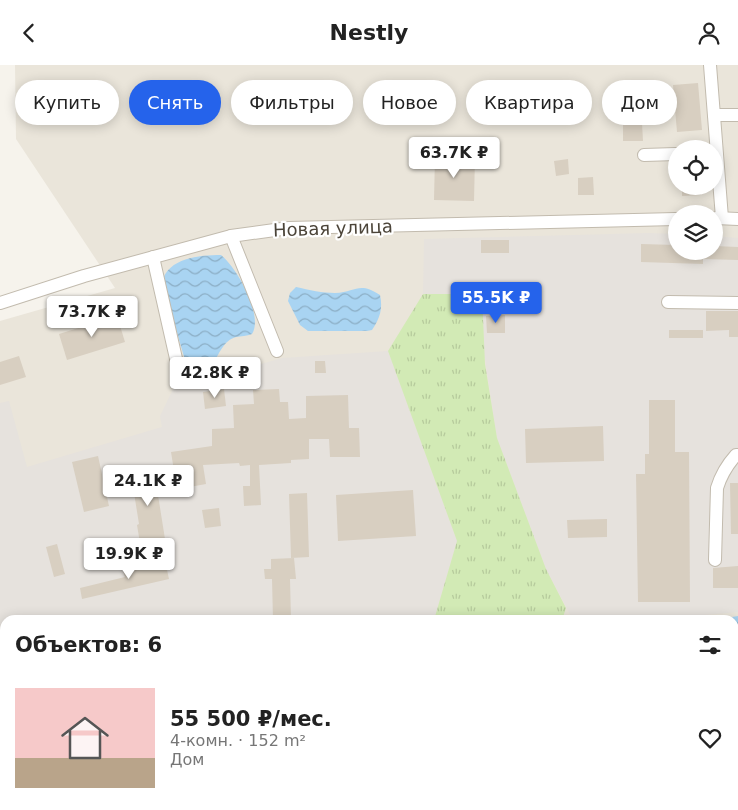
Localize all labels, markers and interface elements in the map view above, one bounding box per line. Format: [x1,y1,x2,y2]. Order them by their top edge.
icon: back [15,19,43,47]
icon: person [695,19,723,47]
text: Nestly [330,20,408,45]
chip: Купить [15,80,119,125]
chip: Снять [129,80,221,125]
chip: Фильтры [231,80,353,125]
chip: Новое [363,80,456,125]
chip: Квартира [466,80,592,125]
chip: Дом [602,80,677,125]
pin: 63.7K ₽ [408,137,500,179]
map controls [668,140,723,260]
button: locate [668,140,723,195]
text: 63.7K ₽ [420,143,488,162]
button: layers [668,205,723,260]
street label: Новая улица [273,215,393,241]
pin: 55.5K ₽ [450,281,542,324]
text: 55.5K ₽ [462,288,530,307]
pin: 73.7K ₽ [46,295,138,338]
text: 73.7K ₽ [58,302,126,321]
pin: 42.8K ₽ [169,357,261,399]
text: 42.8K ₽ [181,363,249,382]
pin: 24.1K ₽ [102,465,194,507]
text: 24.1K ₽ [114,471,182,490]
pin: 19.9K ₽ [83,537,175,580]
text: 19.9K ₽ [95,544,163,563]
icon: filters [696,631,724,659]
text: Объектов: 6 [15,633,162,657]
text: 55 500 ₽/мес. [170,707,332,731]
icon: home [55,708,115,768]
icon: heart [696,724,724,752]
text: 4-комн. · 152 m² [170,731,306,750]
text: Дом [170,750,204,769]

